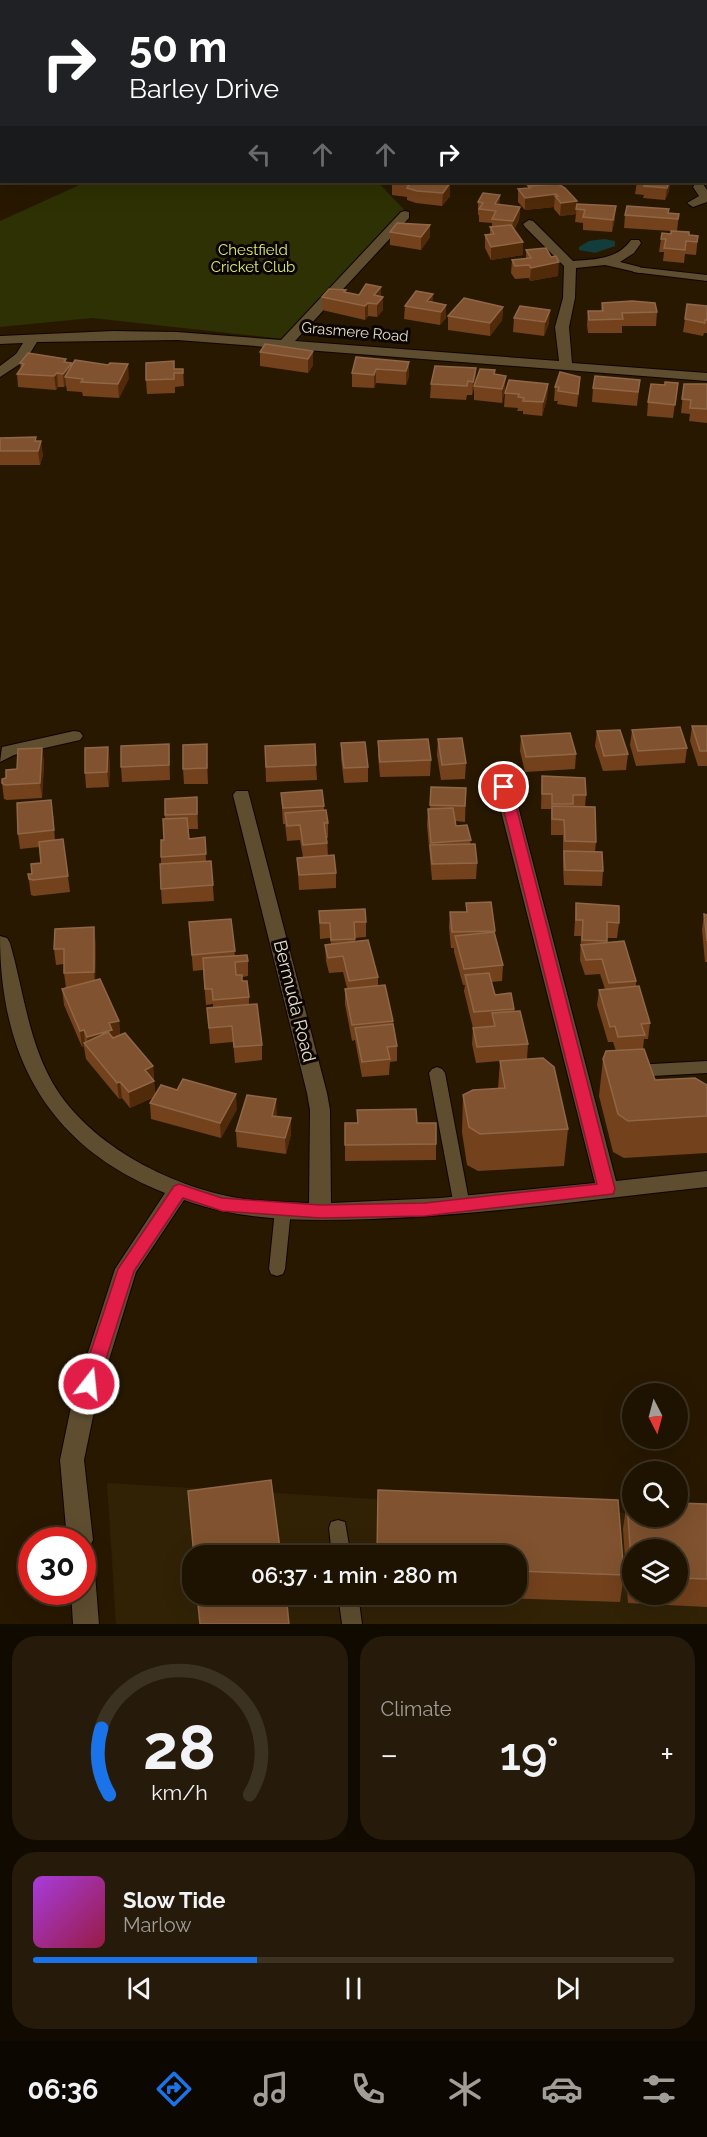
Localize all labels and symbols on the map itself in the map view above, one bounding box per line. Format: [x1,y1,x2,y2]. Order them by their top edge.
park label: Chestfield Cricket Club [211,241,295,276]
street label: Grasmere Road [301,318,409,346]
pin [478,761,529,812]
street label: Bermuda Road [270,938,320,1064]
position arrow [57,1352,121,1416]
north arrow [622,1383,688,1449]
speed limit sign: 30 [18,1527,96,1605]

